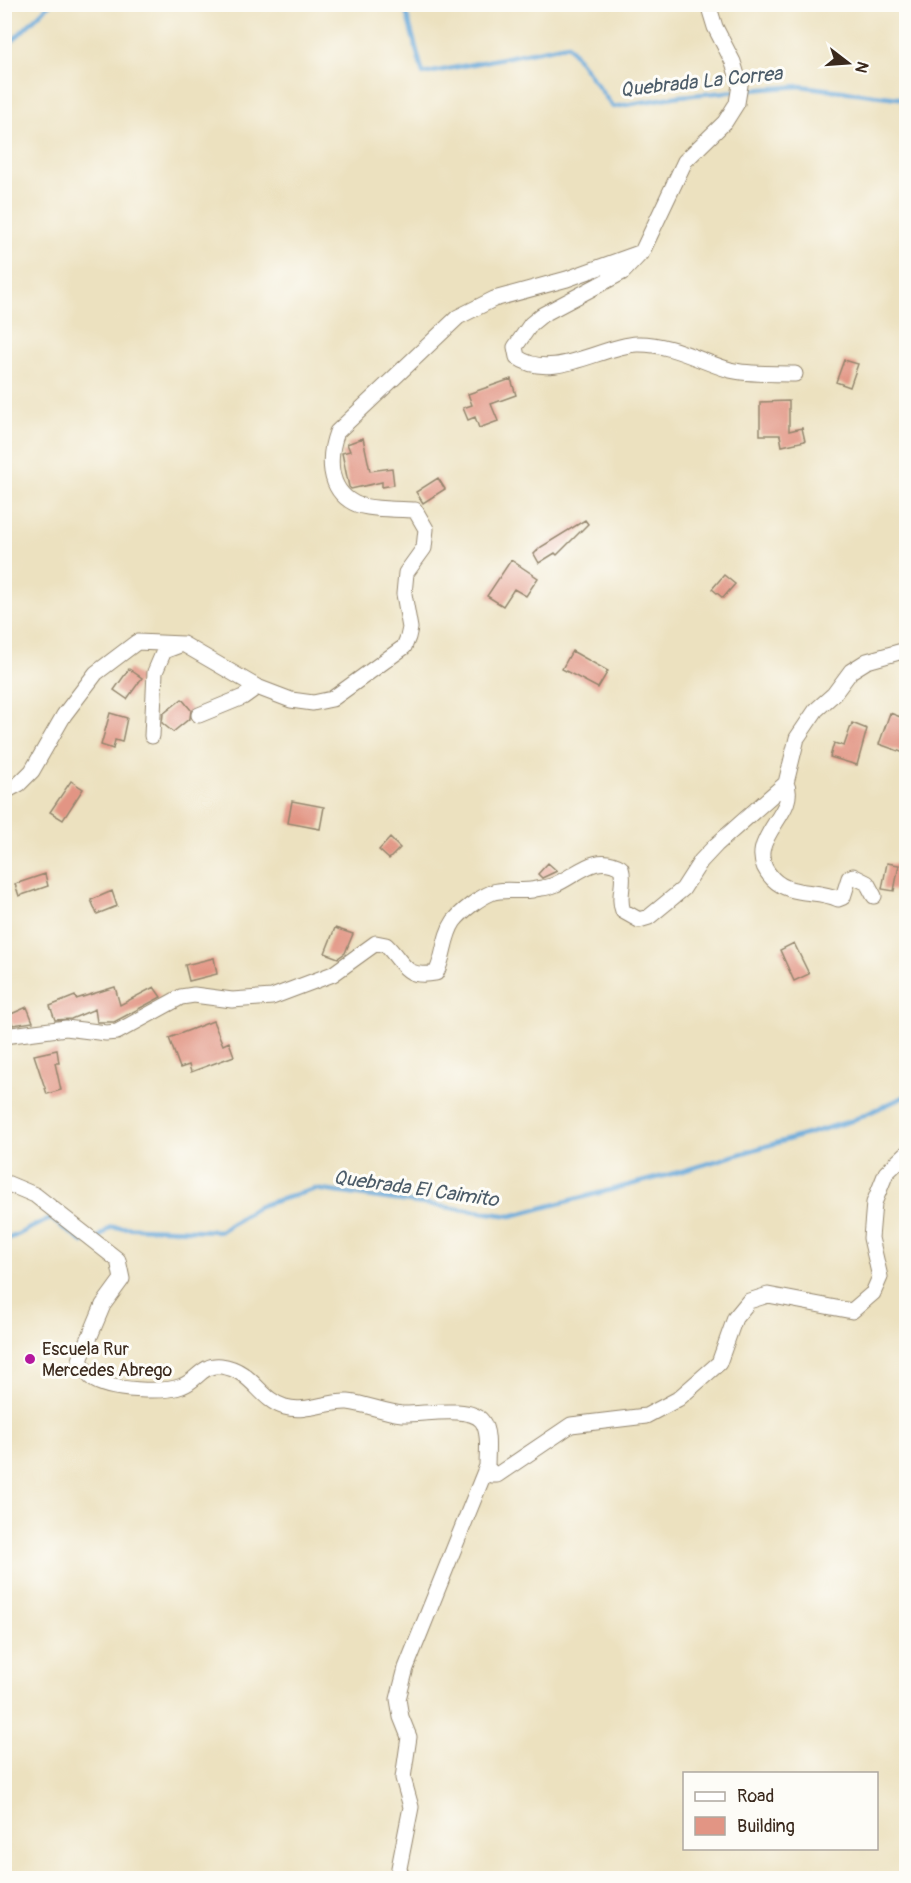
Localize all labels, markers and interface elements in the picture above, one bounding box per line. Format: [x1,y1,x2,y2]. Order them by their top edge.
north arrow [818,33,878,93]
text: N [850,59,873,75]
water label: Quebrada La Correa [619,60,785,102]
water label: Quebrada El Caimito [332,1165,501,1213]
place label: Escuela Rur Mercedes Abrego [42,1338,173,1382]
marker: Escuela Rur Mercedes Abrego [23,1352,37,1366]
legend [683,1772,878,1850]
text: Road [737,1785,774,1808]
text: Building [737,1815,795,1838]

